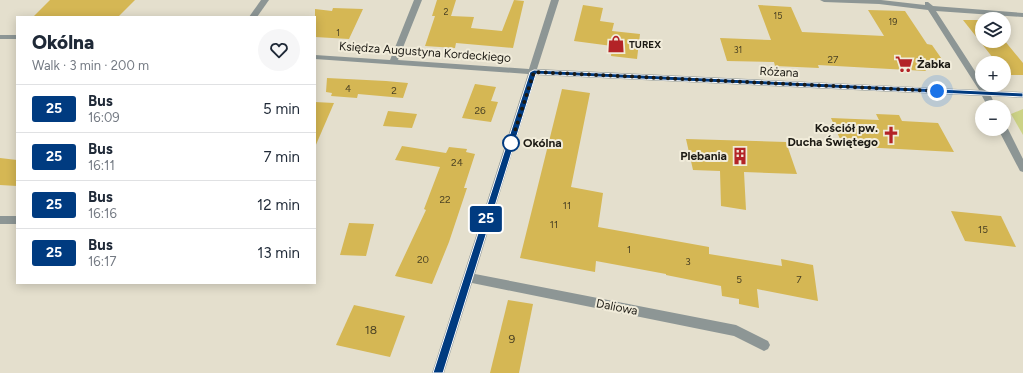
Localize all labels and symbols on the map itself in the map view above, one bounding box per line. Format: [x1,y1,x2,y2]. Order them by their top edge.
house number: 2 [443,6,449,17]
house number: 15 [774,10,782,21]
house number: 19 [889,16,897,27]
house number: 1 [336,27,340,38]
shop icon: TUREX [606,34,626,54]
place label: TUREX [629,38,661,51]
street label: Księdza Augustyna Kordeckiego [338,39,512,65]
house number: 31 [734,44,742,55]
house number: 27 [828,53,839,66]
supermarket icon: Żabka [894,54,914,74]
place label: Żabka [917,57,951,71]
street label: Różana [759,64,799,80]
your location [927,81,947,101]
house number: 4 [345,82,351,95]
house number: 2 [391,84,397,97]
house number: 26 [474,104,486,117]
place label: Kościół pw. Ducha Świętego [787,121,878,149]
church icon: Kościół pw. Ducha Świętego [881,125,901,145]
marker: Okólna [502,134,520,152]
place label: Okólna [523,136,562,150]
building icon: Plebania [730,146,750,166]
place label: Plebania [680,149,727,163]
house number: 24 [451,156,463,169]
house number: 22 [439,193,451,206]
house number: 11 [563,199,571,212]
line badge: 25 [468,206,504,232]
house number: 11 [550,218,558,231]
house number: 15 [978,223,988,236]
house number: 1 [627,243,631,256]
house number: 20 [417,253,429,266]
house number: 3 [685,255,691,268]
house number: 5 [736,273,742,286]
house number: 7 [796,273,802,286]
street label: Daliowa [595,296,639,318]
house number: 18 [365,323,377,337]
house number: 9 [509,332,516,346]

